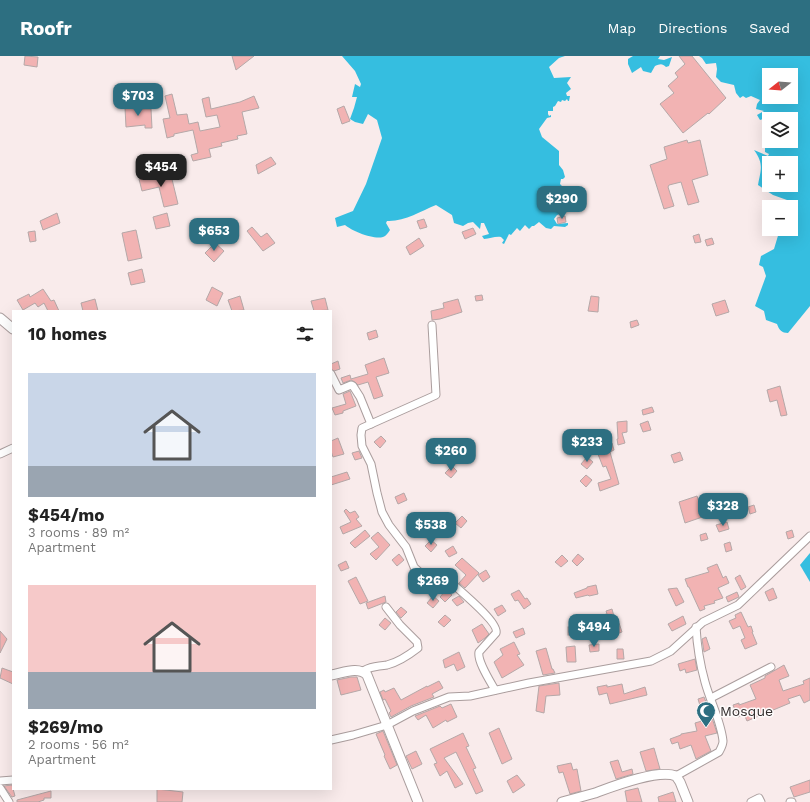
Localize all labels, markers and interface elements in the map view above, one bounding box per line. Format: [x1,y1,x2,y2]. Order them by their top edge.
text: Roofr [20,17,72,40]
text: Map [608,20,636,36]
text: Directions [658,20,727,36]
text: Saved [749,20,790,36]
north arrow [762,68,798,104]
map controls [762,68,798,236]
pin: $703 [114,83,162,117]
text: $703 [122,88,154,103]
button: layers [762,112,798,148]
pin: $454 [137,154,185,188]
button: + [762,156,798,192]
text: $454 [145,159,177,174]
pin: $290 [538,186,586,220]
text: $290 [546,191,578,206]
button: − [762,200,798,236]
pin: $653 [190,218,238,252]
text: $653 [198,223,230,238]
icon: filters [294,323,316,345]
text: 10 homes [28,324,107,344]
icon: home [136,399,208,471]
pin: $233 [563,429,611,463]
text: $233 [571,434,603,449]
pin: $260 [427,438,475,472]
text: $260 [435,443,467,458]
pin: $328 [699,493,747,527]
text: $328 [707,498,739,513]
text: $454/mo [28,505,104,525]
pin: $538 [407,512,455,546]
text: $538 [415,517,447,532]
text: 3 rooms · 89 m² [28,525,129,540]
text: Apartment [28,540,96,555]
pin: $269 [409,568,457,602]
text: $269 [417,573,449,588]
icon: home [136,611,208,683]
pin: $494 [570,614,618,648]
text: $494 [577,619,611,634]
mosque icon: Mosque [695,700,717,728]
place label: Mosque [720,703,773,719]
text: $269/mo [28,717,103,737]
text: 2 rooms · 56 m² [28,737,129,752]
text: Apartment [28,752,96,767]

